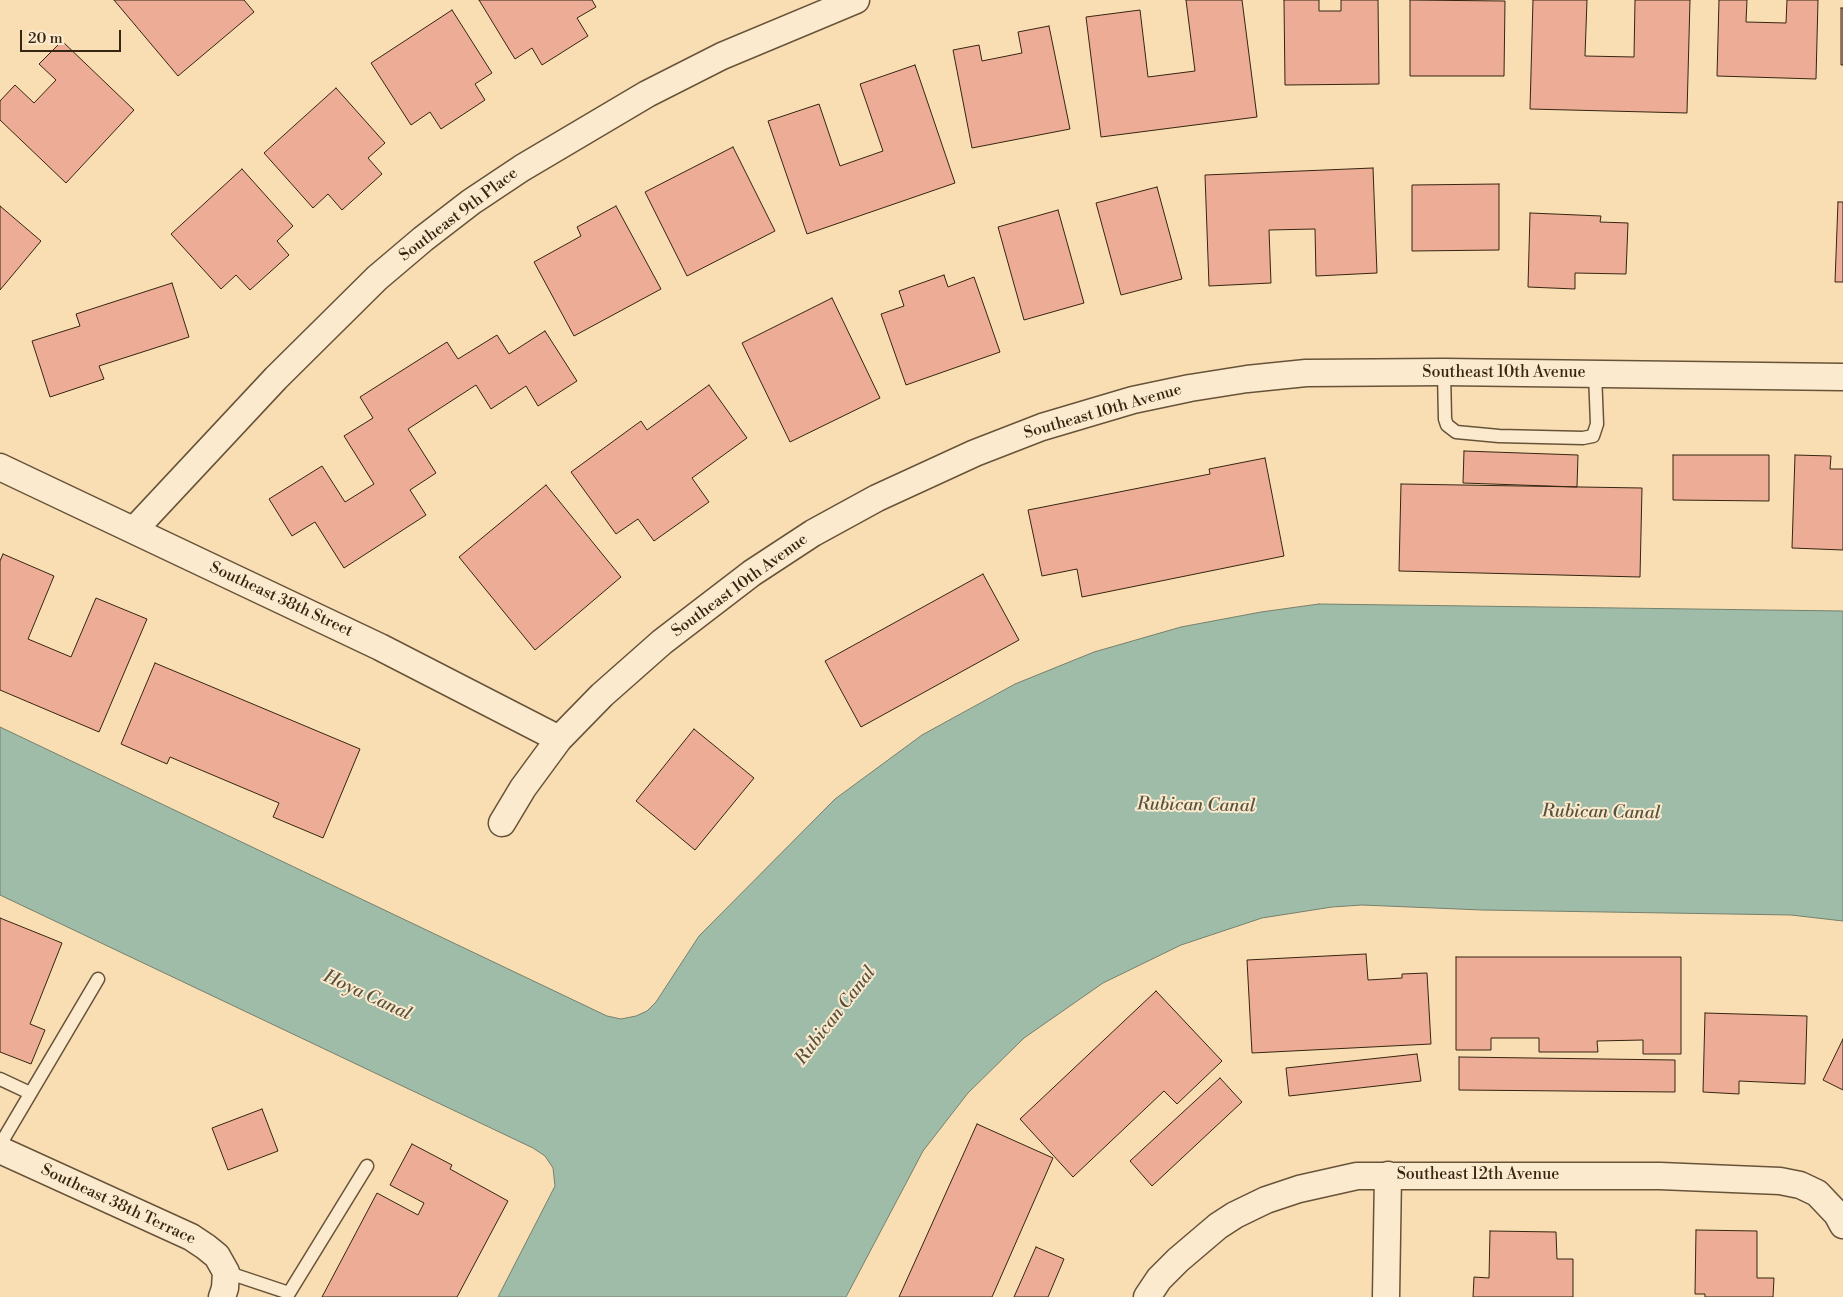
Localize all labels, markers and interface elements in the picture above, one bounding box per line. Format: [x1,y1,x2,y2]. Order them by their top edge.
scale bar [22,20,124,52]
text: 20 m [28,29,63,48]
street label: Southeast 9th Place [396,164,522,266]
street label: Southeast 10th Avenue [1422,363,1586,383]
street label: Southeast 10th Avenue [1022,380,1184,444]
street label: Southeast 10th Avenue [668,530,812,642]
street label: Southeast 38th Street [206,558,356,642]
water label: Rubican Canal [1137,794,1255,818]
water label: Rubican Canal [1542,801,1660,825]
water label: Rubican Canal [791,963,881,1069]
water label: Hoya Canal [320,966,414,1026]
street label: Southeast 38th Terrace [38,1161,198,1249]
street label: Southeast 12th Avenue [1397,1165,1559,1185]

